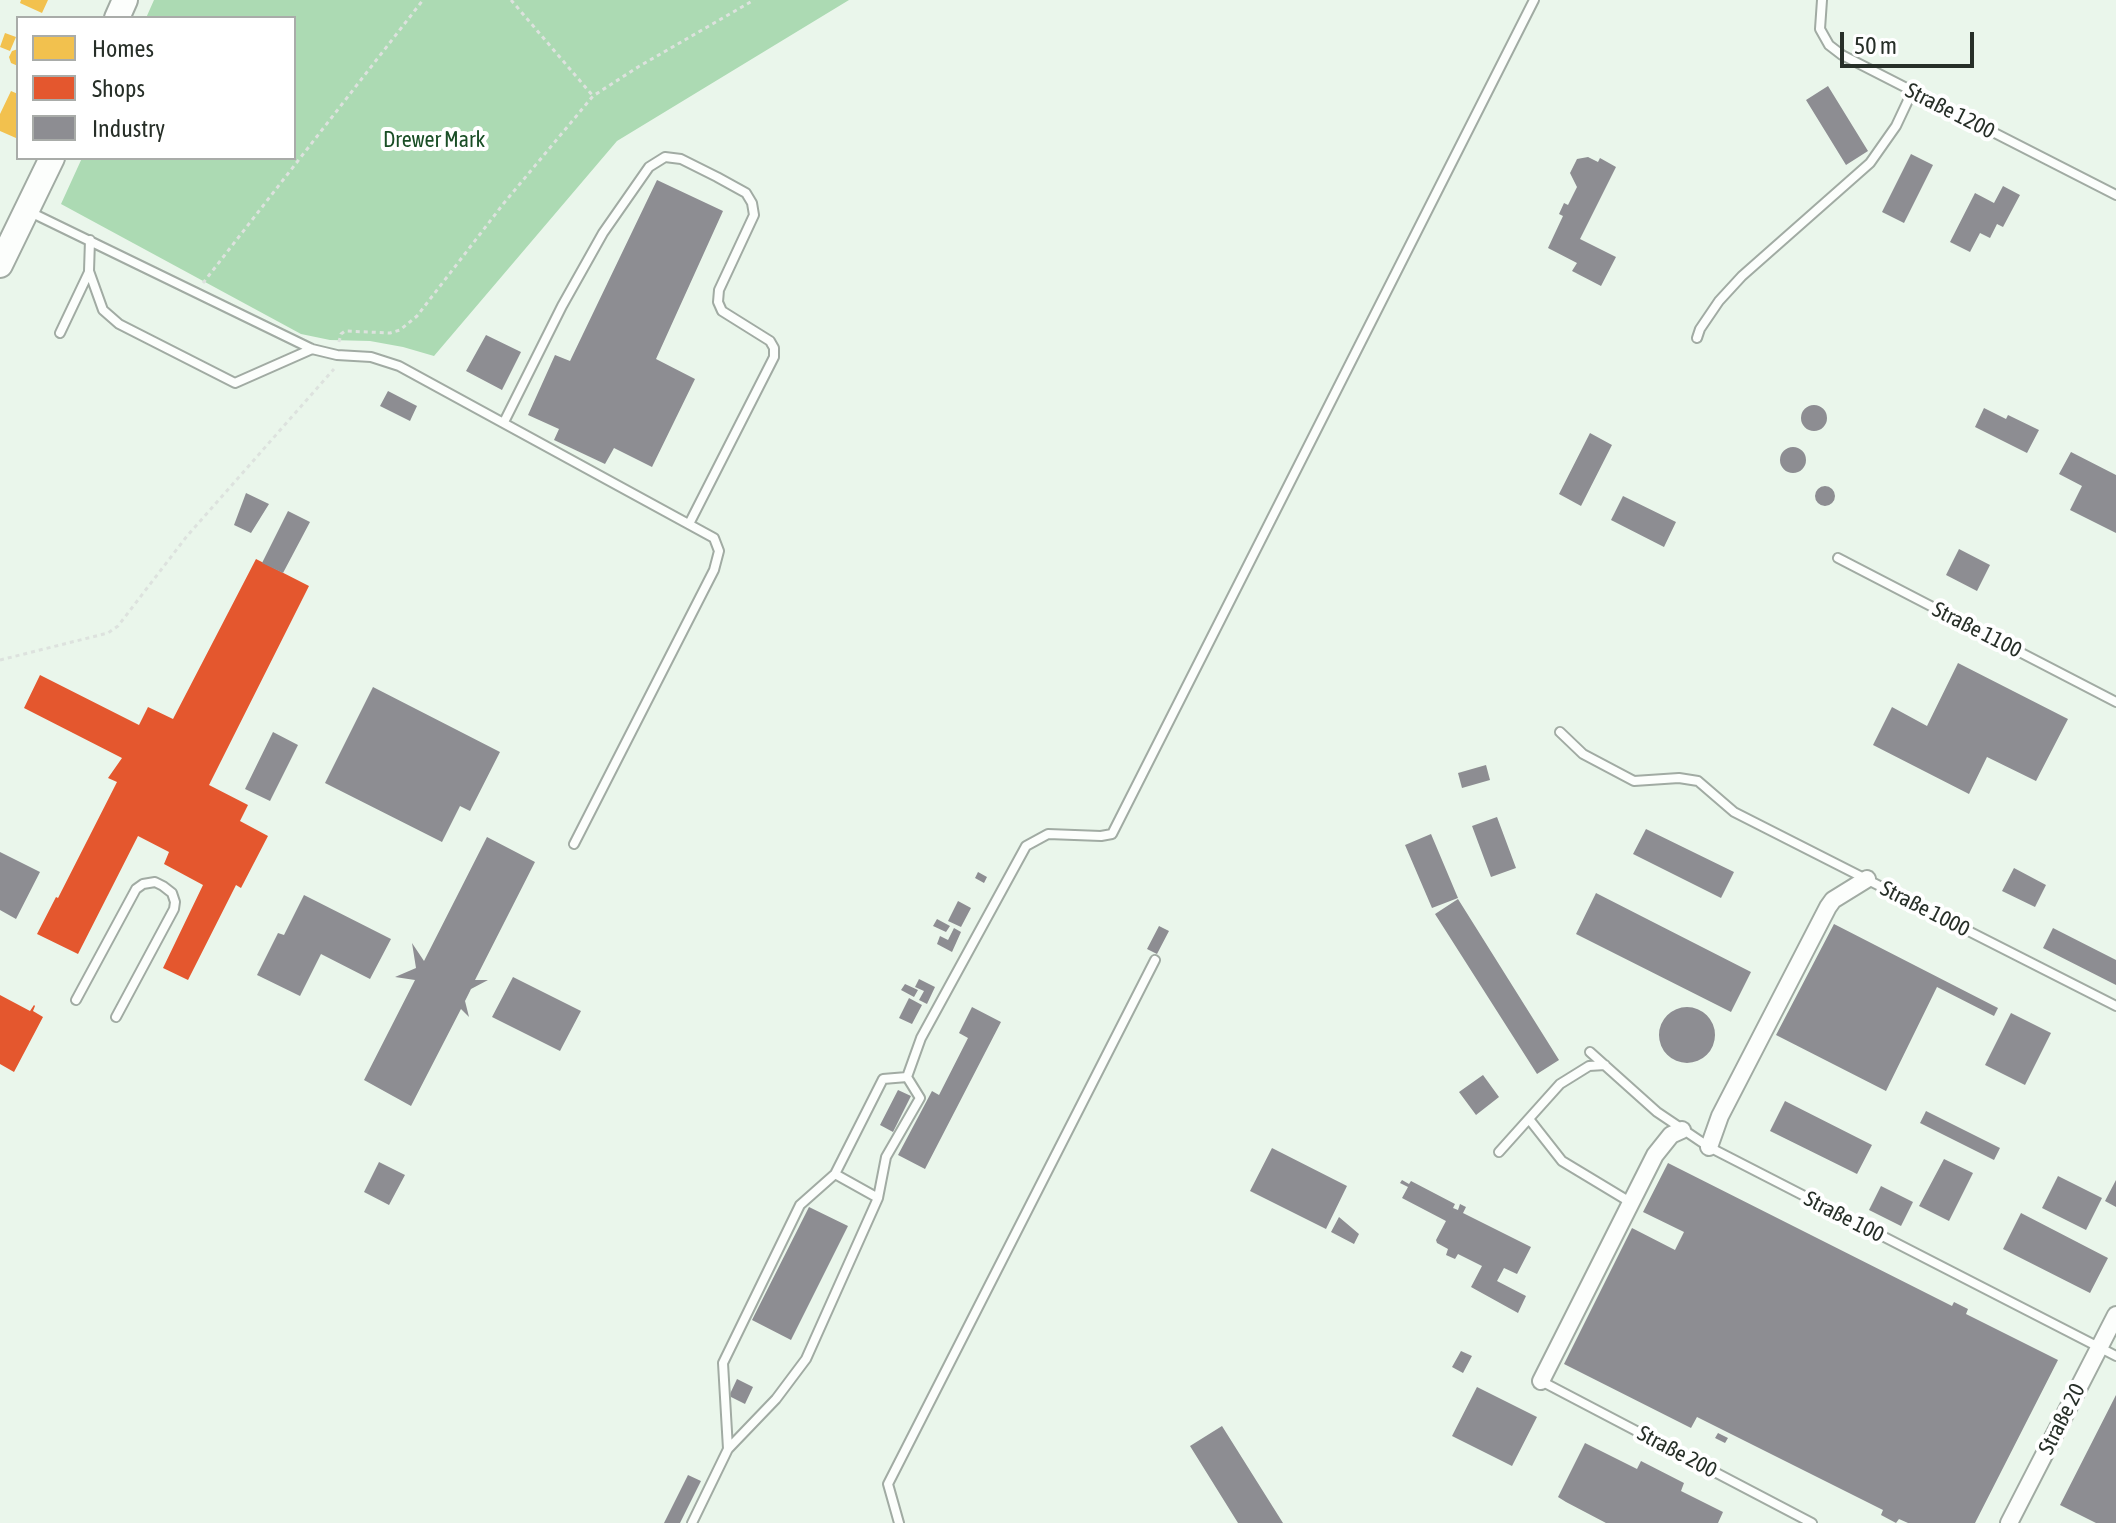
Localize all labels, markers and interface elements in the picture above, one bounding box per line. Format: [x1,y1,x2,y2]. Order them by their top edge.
legend [16,16,296,160]
scale bar [1844,16,1978,66]
text: 50 m [1854,32,1897,59]
text: Homes [92,35,154,62]
text: Shops [92,75,145,102]
street label: Straße 1200 [1901,77,1999,145]
text: Industry [92,115,165,142]
park label: Drewer Mark [383,127,485,153]
street label: Straße 1100 [1928,596,2026,664]
street label: Straße 1000 [1876,875,1974,943]
street label: Straße 100 [1800,1186,1888,1248]
street label: Straße 20 [2033,1379,2091,1459]
street label: Straße 200 [1633,1420,1721,1484]

